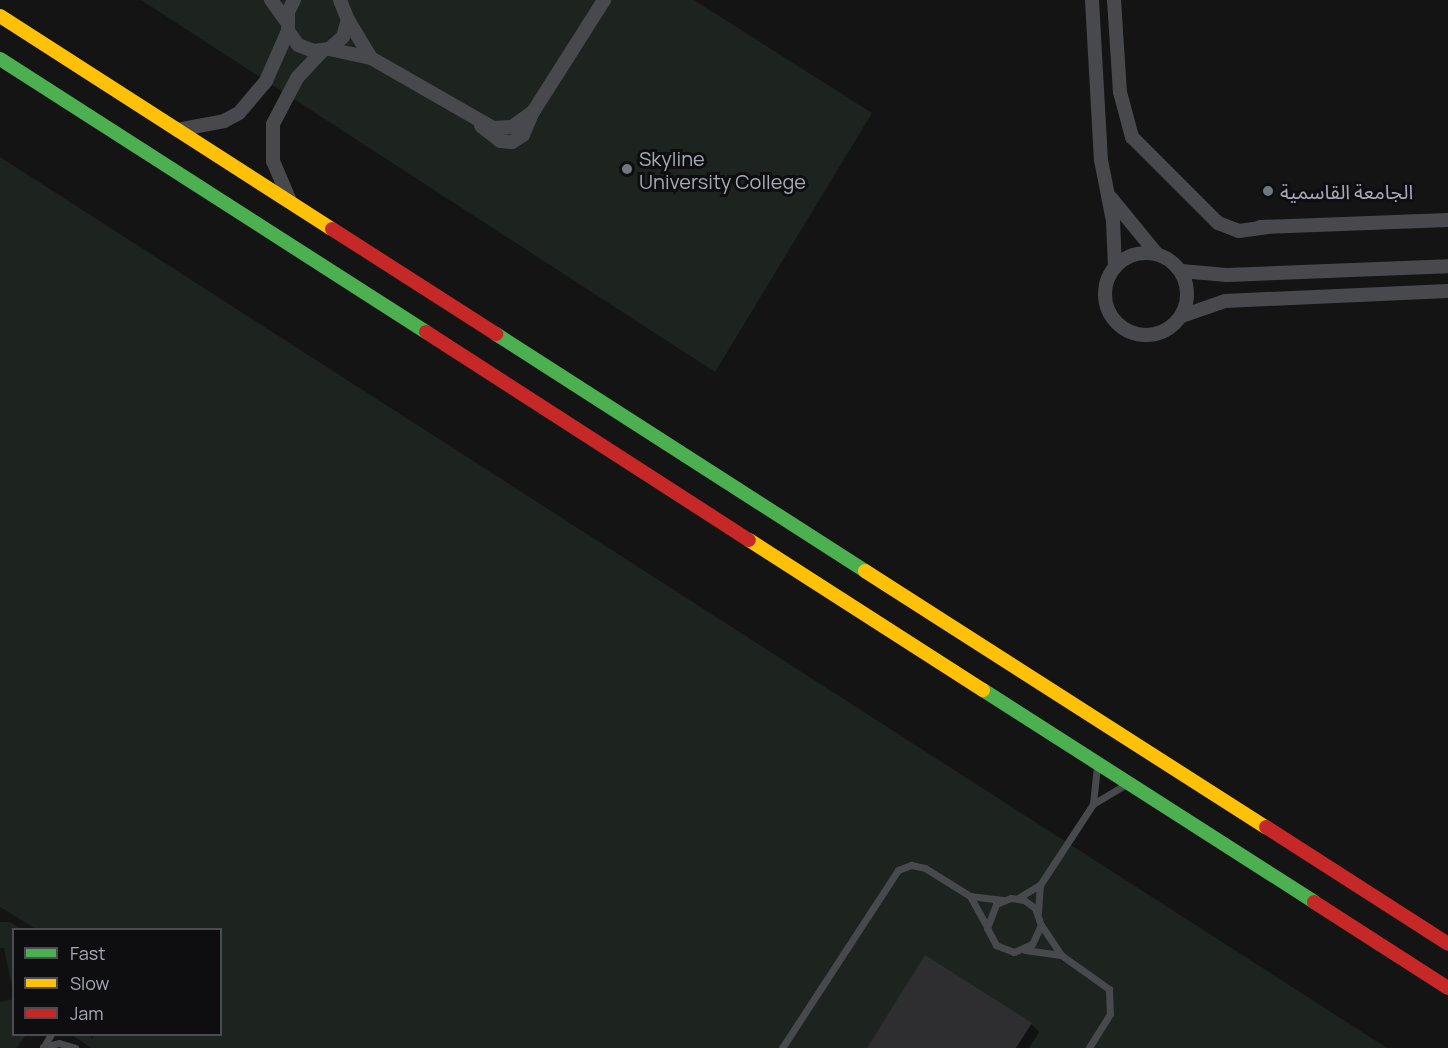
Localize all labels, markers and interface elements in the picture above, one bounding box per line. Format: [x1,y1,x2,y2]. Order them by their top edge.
place label: Skyline University College [639,146,806,193]
marker: Skyline University College [620,162,634,176]
place label: الجامعة القاسمية [1280,179,1413,203]
marker: الجامعة القاسمية [1261,184,1275,198]
legend [12,928,222,1036]
text: Fast [70,941,105,965]
text: Slow [70,971,109,995]
text: Jam [70,1001,104,1025]

